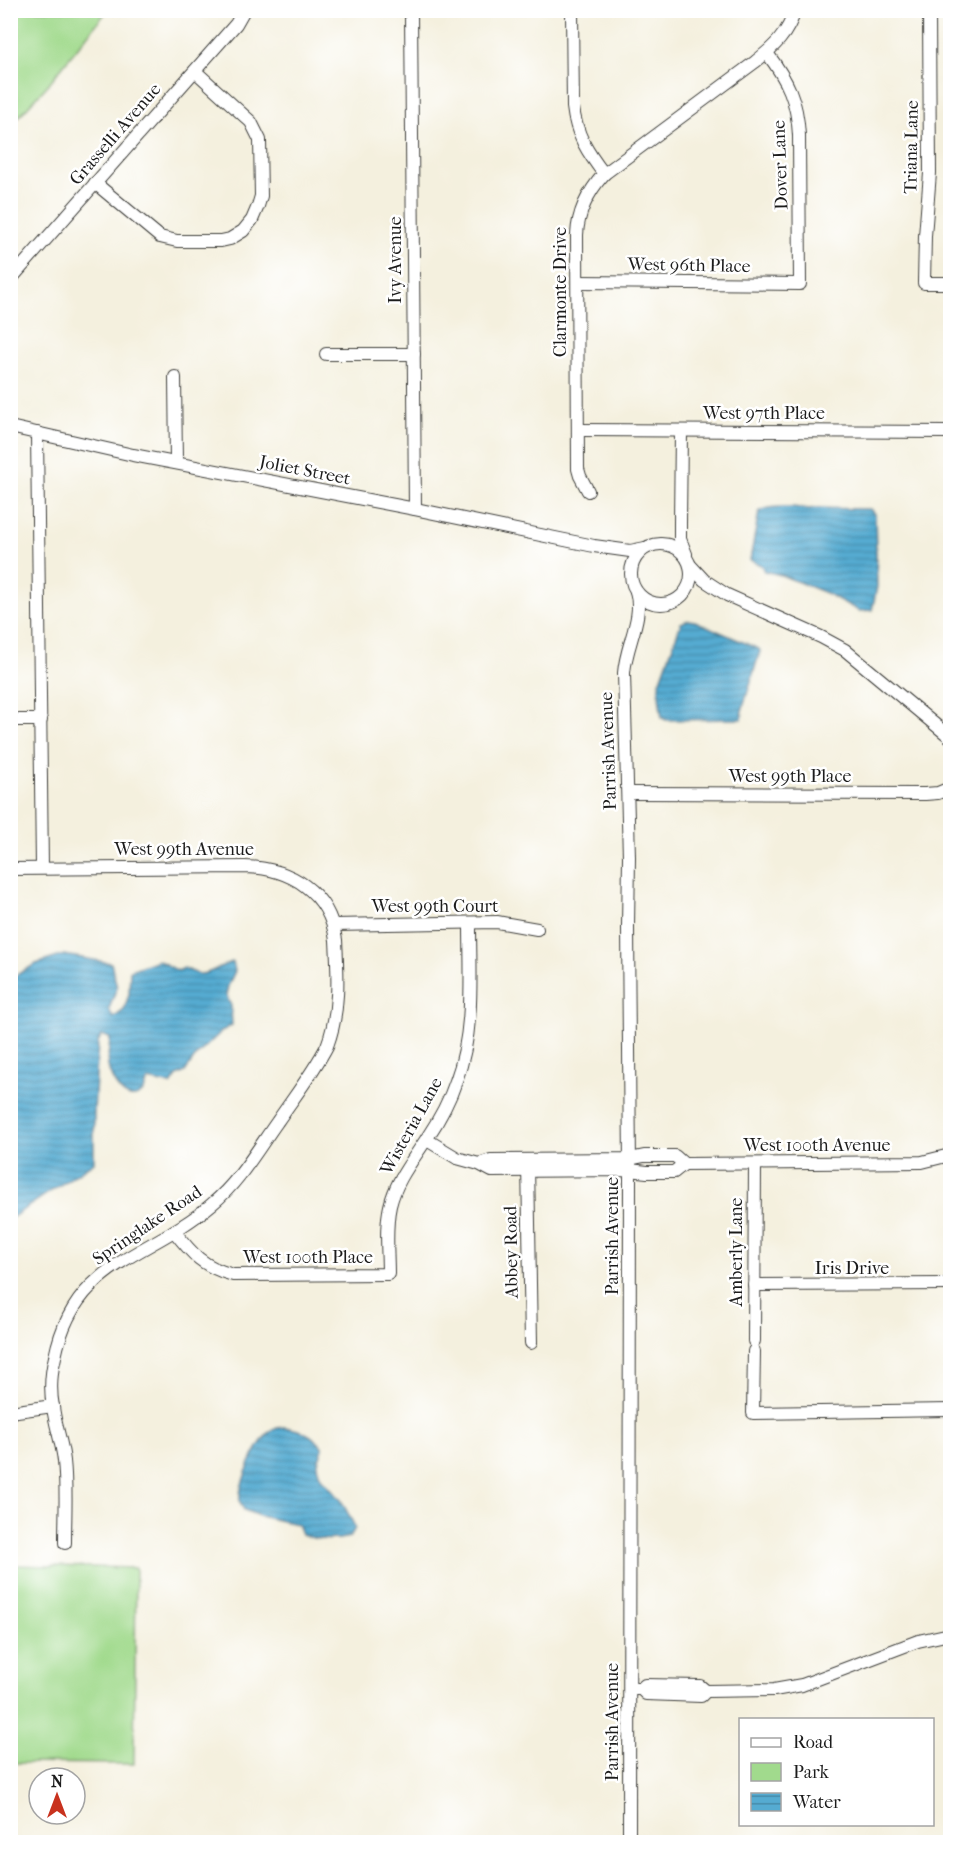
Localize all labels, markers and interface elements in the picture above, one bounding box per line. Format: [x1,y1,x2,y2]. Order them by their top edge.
street label: Grasselli Avenue [65,79,165,190]
street label: Triana Lane [900,100,923,194]
street label: Dover Lane [768,120,793,210]
street label: Ivy Avenue [385,216,406,304]
street label: Clarmonte Drive [550,227,571,357]
street label: West 96th Place [626,254,751,277]
street label: West 97th Place [702,403,825,424]
street label: Joliet Street [256,451,353,490]
street label: Parrish Avenue [596,691,621,810]
street label: West 99th Place [728,766,851,787]
street label: West 99th Avenue [113,839,254,860]
street label: West 99th Court [370,896,499,917]
street label: Wisteria Lane [375,1074,447,1180]
street label: West 100th Avenue [743,1135,891,1156]
street label: Parrish Avenue [602,1177,623,1295]
street label: Springlake Road [89,1181,206,1270]
street label: Amberly Lane [726,1197,747,1307]
street label: Abbey Road [500,1205,523,1299]
street label: West 100th Place [242,1247,373,1268]
street label: Iris Drive [815,1258,889,1279]
street label: Parrish Avenue [602,1663,623,1781]
legend [739,1718,934,1826]
text: Road [793,1732,833,1753]
text: Park [793,1762,830,1783]
north arrow [27,1766,87,1826]
text: N [51,1772,64,1791]
text: Water [792,1792,841,1813]

